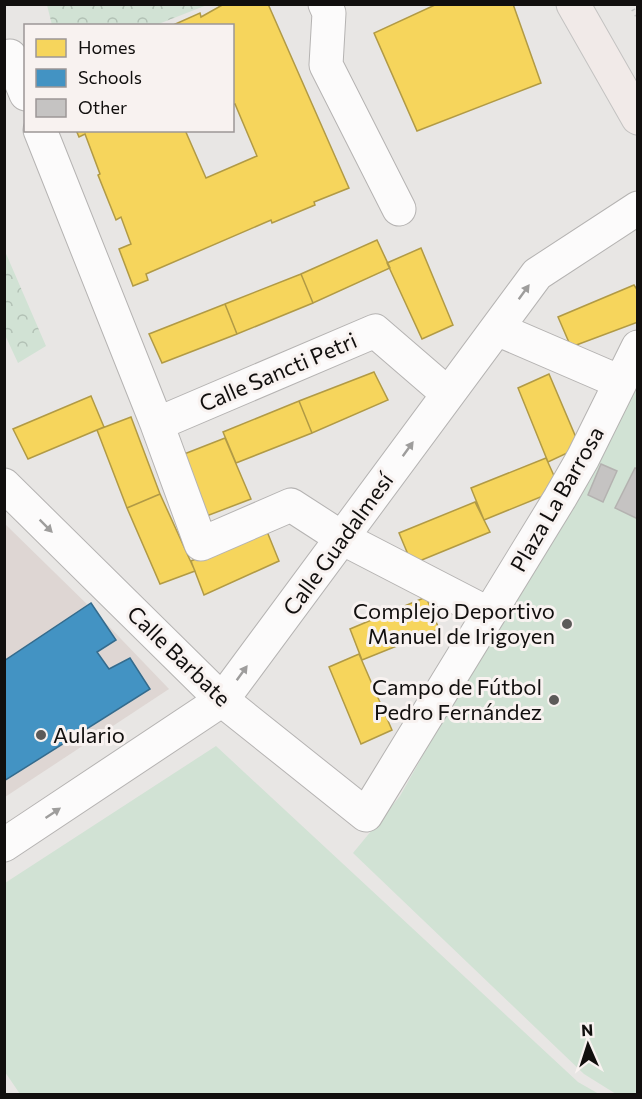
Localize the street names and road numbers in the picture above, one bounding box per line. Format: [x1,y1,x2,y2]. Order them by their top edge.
street label: Calle Sancti Petri [195,326,361,417]
street label: Plaza La Barrosa [504,421,609,576]
street label: Calle Guadalmesí [277,466,399,620]
street label: Calle Barbate [122,600,237,712]

